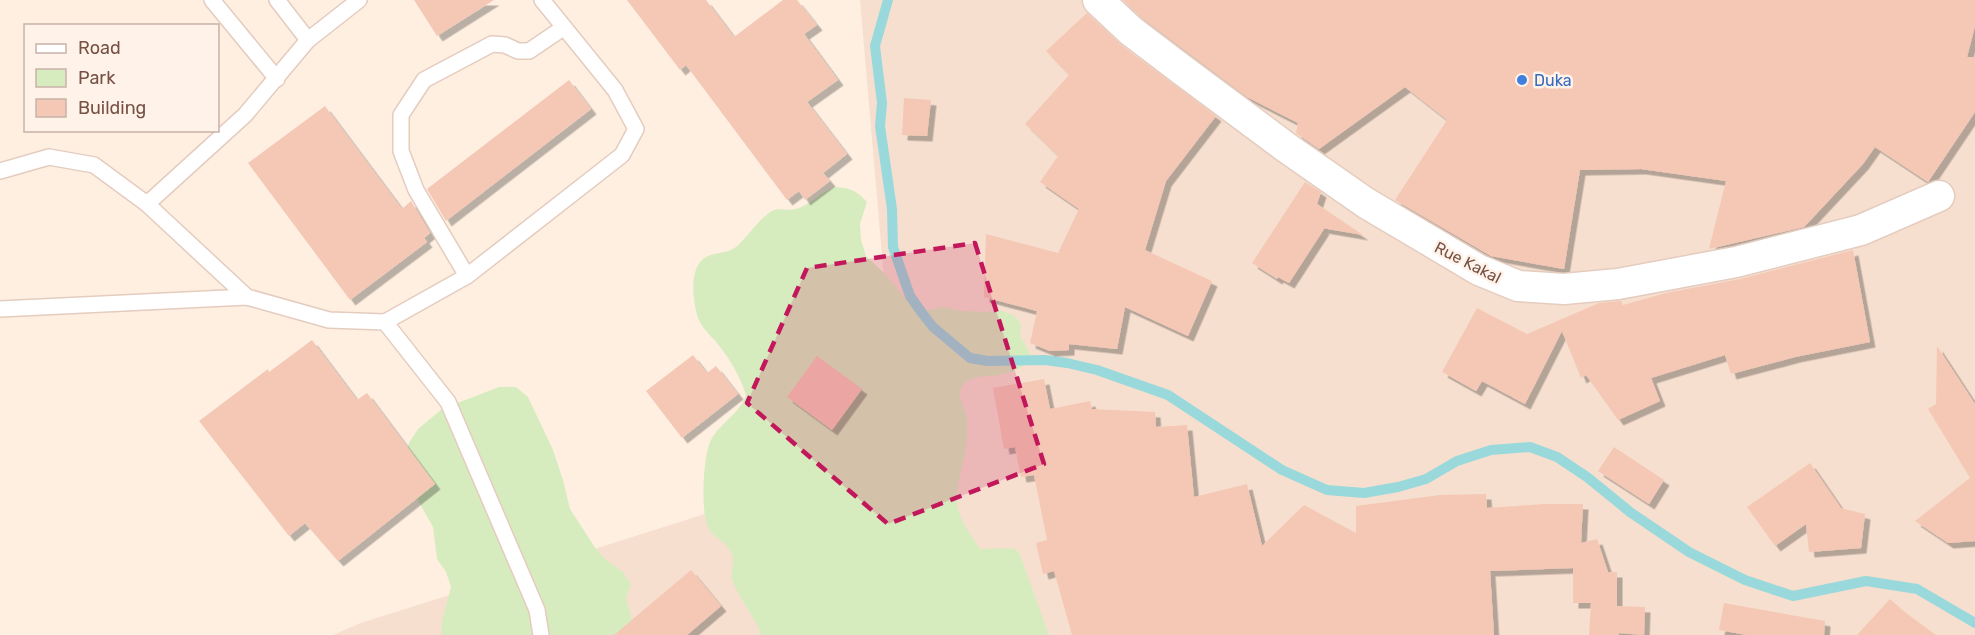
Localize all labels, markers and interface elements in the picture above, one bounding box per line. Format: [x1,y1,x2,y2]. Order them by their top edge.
legend [24,24,219,132]
text: Road [78,37,121,59]
text: Park [78,67,116,89]
place label: Duka [1534,71,1572,90]
marker: Duka [1515,73,1529,87]
text: Building [78,97,146,119]
street label: Rue Kakal [1431,238,1504,287]

